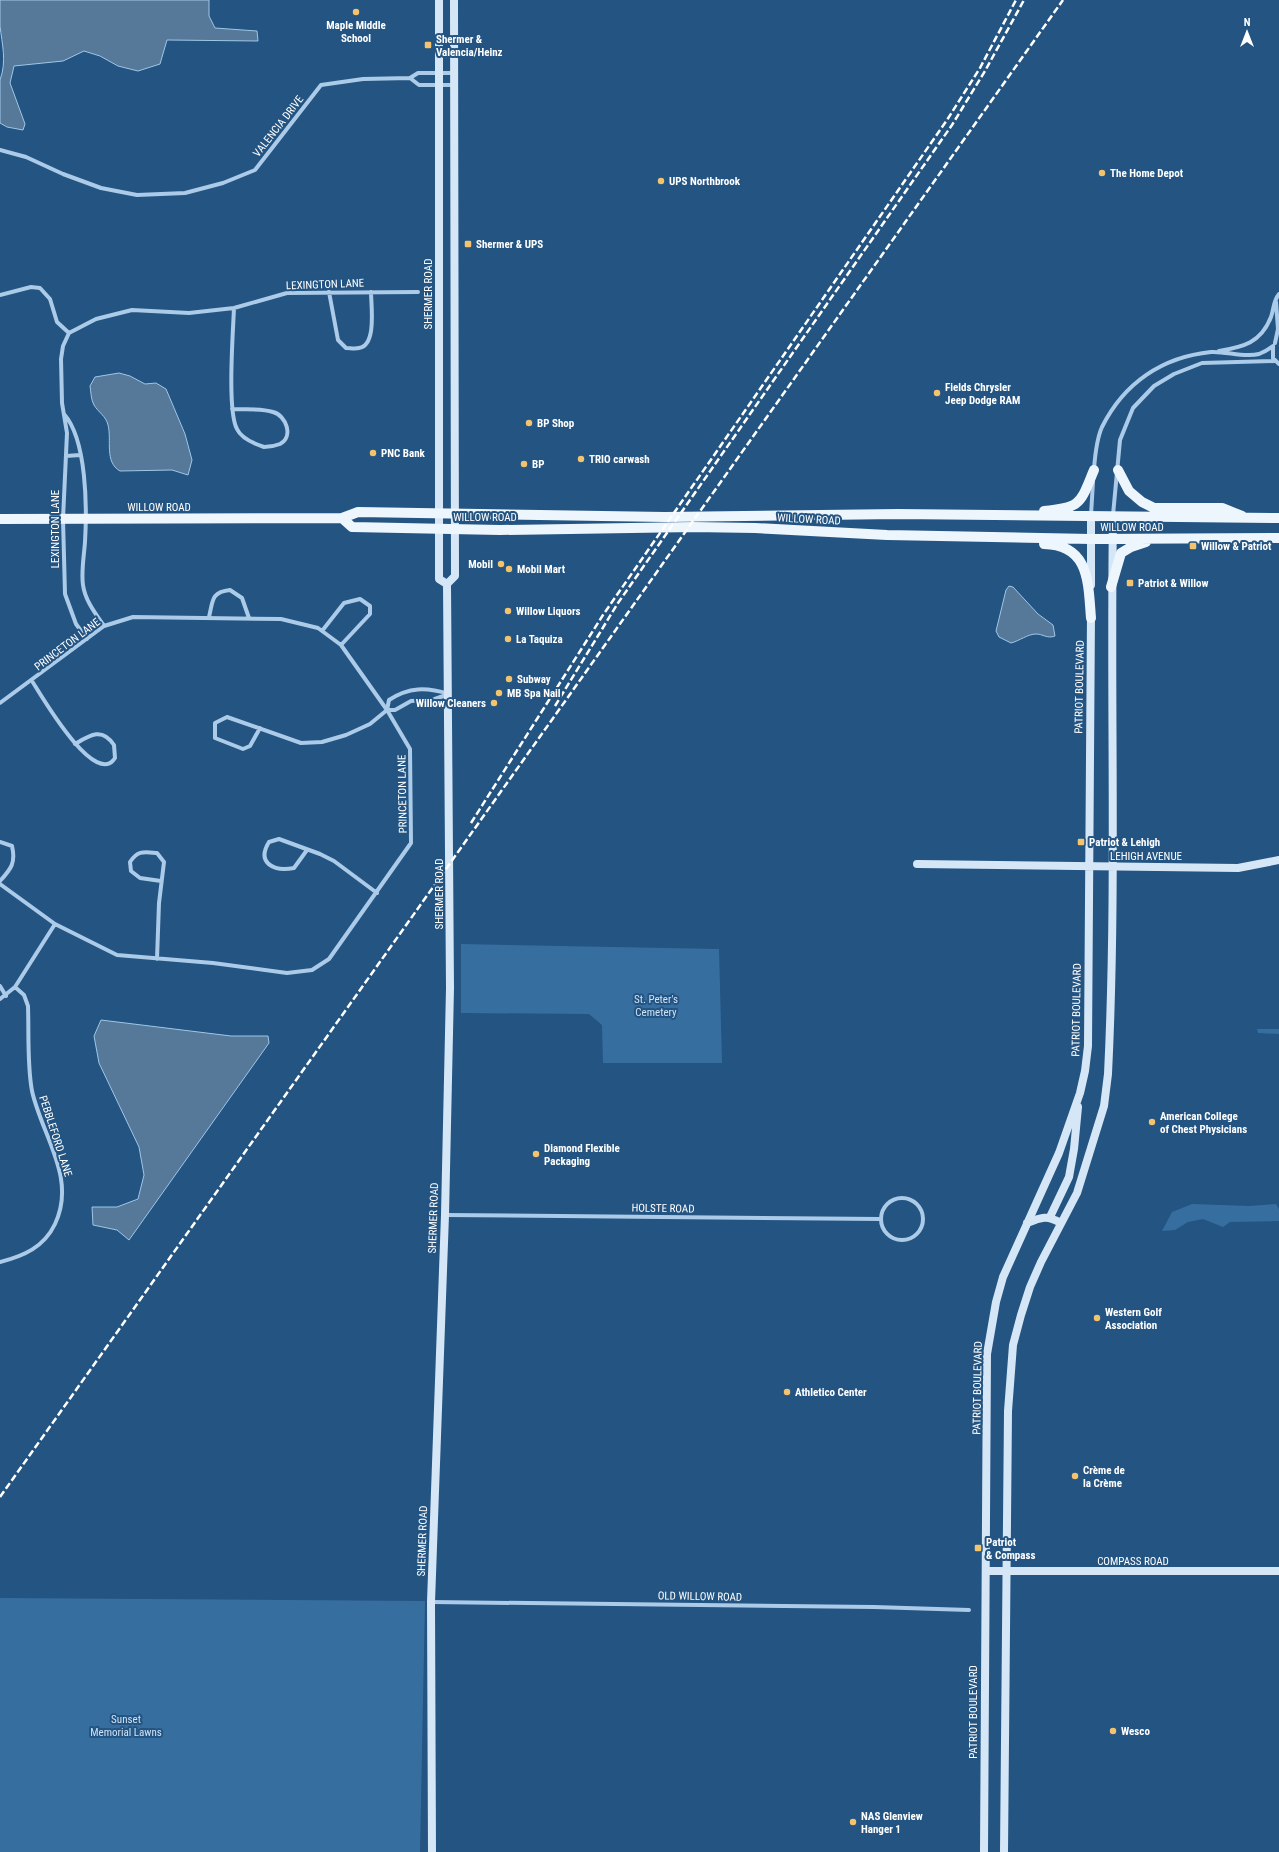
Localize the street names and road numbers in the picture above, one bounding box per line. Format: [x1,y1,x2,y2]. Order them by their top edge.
street label: VALENCIA DRIVE [250,93,307,159]
street label: SHERMER ROAD [422,259,435,329]
street label: LEXINGTON LANE [286,277,365,292]
street label: LEXINGTON LANE [49,489,62,568]
street label: WILLOW ROAD [127,501,191,514]
street label: WILLOW ROAD [453,511,517,524]
street label: WILLOW ROAD [777,511,841,528]
street label: WILLOW ROAD [1100,521,1164,534]
street label: PRINCETON LANE [32,615,103,673]
street label: PATRIOT BOULEVARD [1072,640,1087,734]
street label: PRINCETON LANE [395,754,410,834]
street label: LEHIGH AVENUE [1110,850,1183,863]
street label: SHERMER ROAD [433,859,446,929]
street label: PATRIOT BOULEVARD [1069,963,1084,1057]
street label: PEBBLEFORD LANE [36,1094,75,1179]
street label: SHERMER ROAD [426,1182,441,1254]
street label: HOLSTE ROAD [631,1201,695,1216]
street label: PATRIOT BOULEVARD [970,1341,985,1435]
street label: SHERMER ROAD [415,1505,430,1577]
street label: COMPASS ROAD [1097,1555,1169,1568]
street label: OLD WILLOW ROAD [658,1589,742,1604]
street label: PATRIOT BOULEVARD [967,1665,980,1759]

